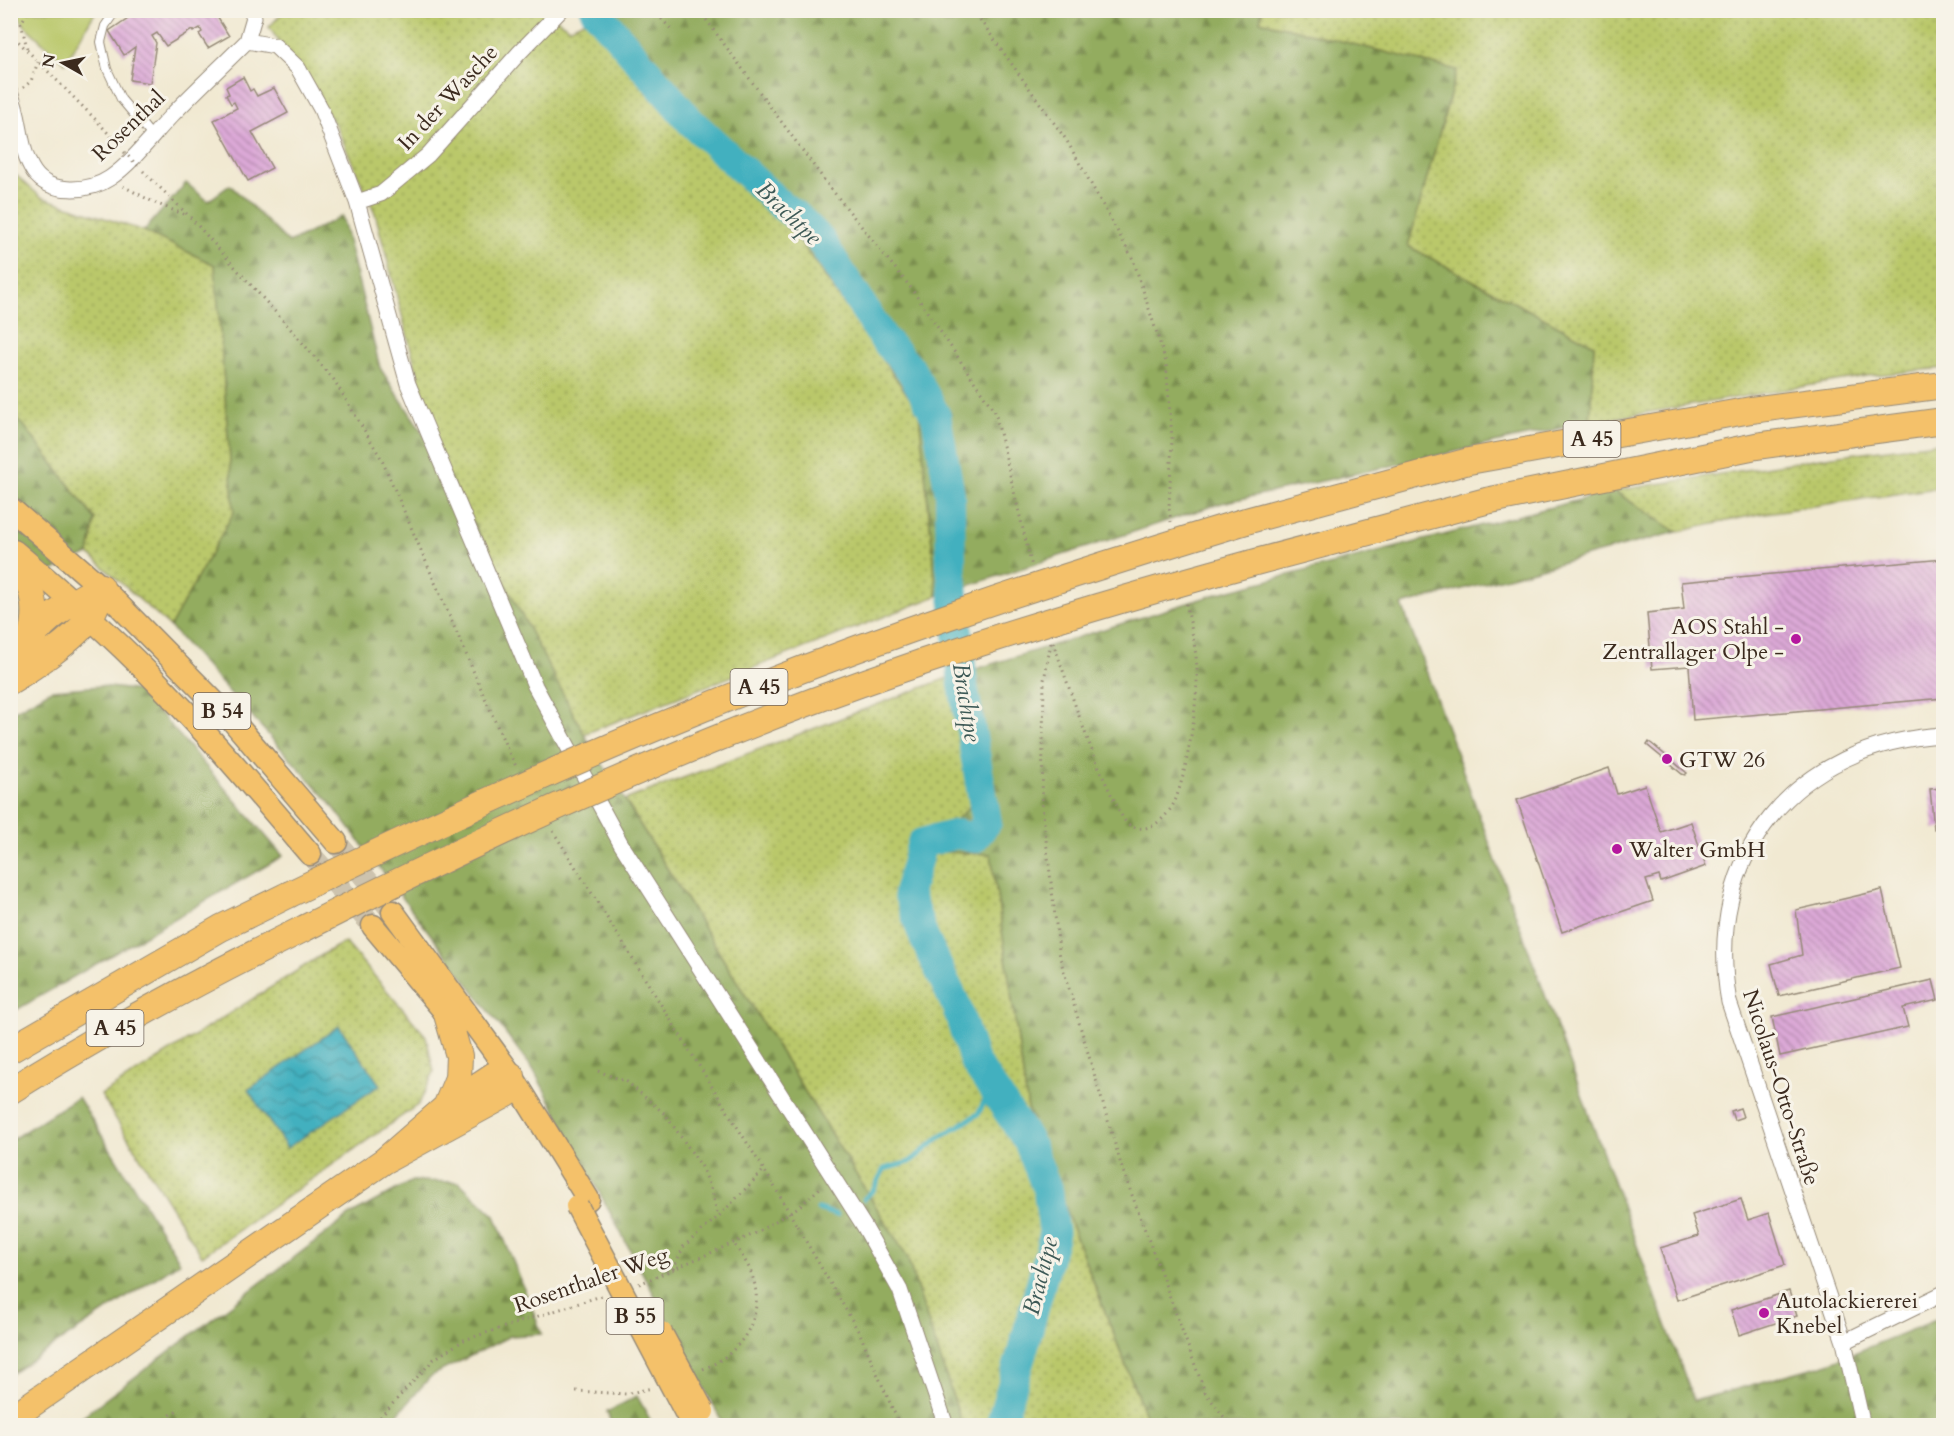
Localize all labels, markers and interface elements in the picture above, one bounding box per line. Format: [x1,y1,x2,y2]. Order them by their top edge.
north arrow [33,33,93,93]
street label: In der Wasche [391,38,505,157]
text: N [37,52,61,69]
street label: Rosenthal [85,83,172,168]
water label: Brachtpe [749,174,829,253]
road number: A 45 [1564,421,1620,457]
place label: AOS Stahl - Zentrallager Olpe - [1602,612,1784,667]
marker: AOS Stahl - Zentrallager Olpe - [1789,632,1803,646]
water label: Brachtpe [944,660,989,745]
road number: A 45 [730,669,788,705]
road number: B 54 [194,693,250,729]
place label: GTW 26 [1679,745,1765,775]
marker: GTW 26 [1660,752,1674,766]
place label: Walter GmbH [1628,835,1766,865]
marker: Walter GmbH [1610,842,1624,856]
street label: Nicolaus-Otto-Straße [1735,985,1827,1189]
road number: A 45 [86,1010,144,1046]
water label: Brachtpe [1015,1233,1066,1319]
street label: Rosenthaler Weg [510,1239,673,1320]
place label: Autolackiererei Knebel [1776,1286,1918,1341]
road number: B 55 [606,1298,664,1334]
marker: Autolackiererei Knebel [1757,1306,1771,1320]

